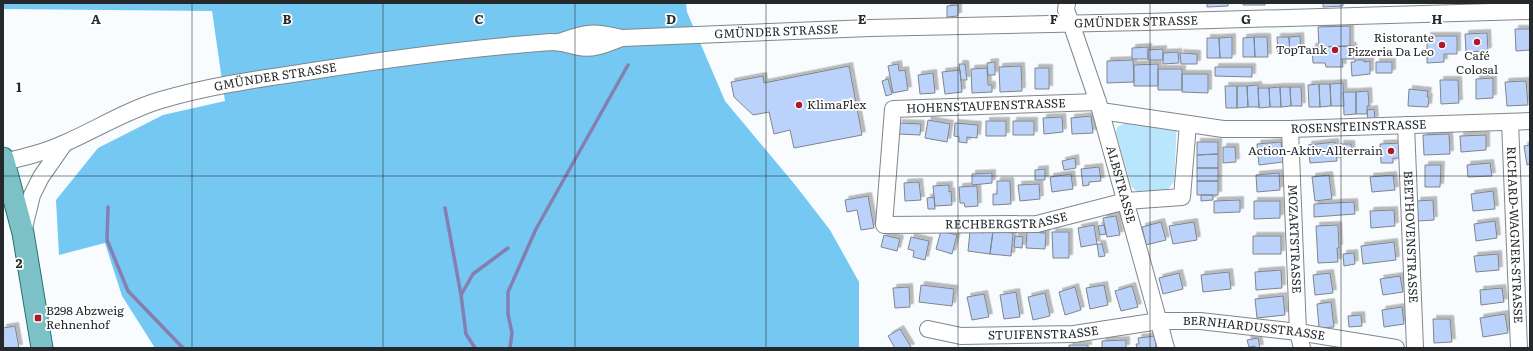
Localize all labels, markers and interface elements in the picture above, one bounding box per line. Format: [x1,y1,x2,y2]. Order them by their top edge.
text: A [91,9,101,28]
text: B [283,9,292,28]
text: C [474,9,484,28]
text: D [666,9,676,28]
text: E [858,9,867,28]
text: F [1050,9,1058,28]
text: G [1241,9,1251,28]
text: H [1432,9,1443,28]
street label: GMÜNDER STRASSE [1074,10,1199,32]
street label: GMÜNDER STRASSE [714,19,839,42]
place label: Ristorante Pizzeria Da Leo [1348,28,1434,60]
marker: Café Colosal [1472,37,1482,47]
place label: TopTank [1276,40,1328,58]
marker: Ristorante Pizzeria Da Leo [1437,40,1447,50]
marker: TopTank [1330,45,1340,55]
place label: Café Colosal [1456,46,1498,78]
street label: GMÜNDER STRASSE [212,57,338,95]
text: 1 [16,77,22,96]
street label: HOHENSTAUFENSTRASSE [906,93,1066,117]
place label: KlimaFlex [807,95,866,113]
marker: KlimaFlex [794,100,804,110]
street label: ROSENSTEINSTRASSE [1290,114,1427,137]
place label: Action-Aktiv-Allterrain [1248,141,1383,159]
street label: ALBSTRASSE [1102,143,1141,225]
marker: Action-Aktiv-Allterrain [1386,146,1396,156]
street label: RICHARD-WAGNER-STRASSE [1503,146,1528,324]
street label: BEETHOVENSTRASSE [1400,170,1423,304]
street label: MOZARTSTRASSE [1284,184,1306,294]
street label: RECHBERGSTRASSE [945,206,1069,233]
text: 2 [16,253,23,272]
place label: B298 Abzweig Rehnenhof [46,301,124,333]
street label: BERNHARDUSSTRASSE [1183,311,1327,344]
marker: B298 Abzweig Rehnenhof [33,313,43,323]
street label: STUIFENSTRASSE [988,320,1100,344]

